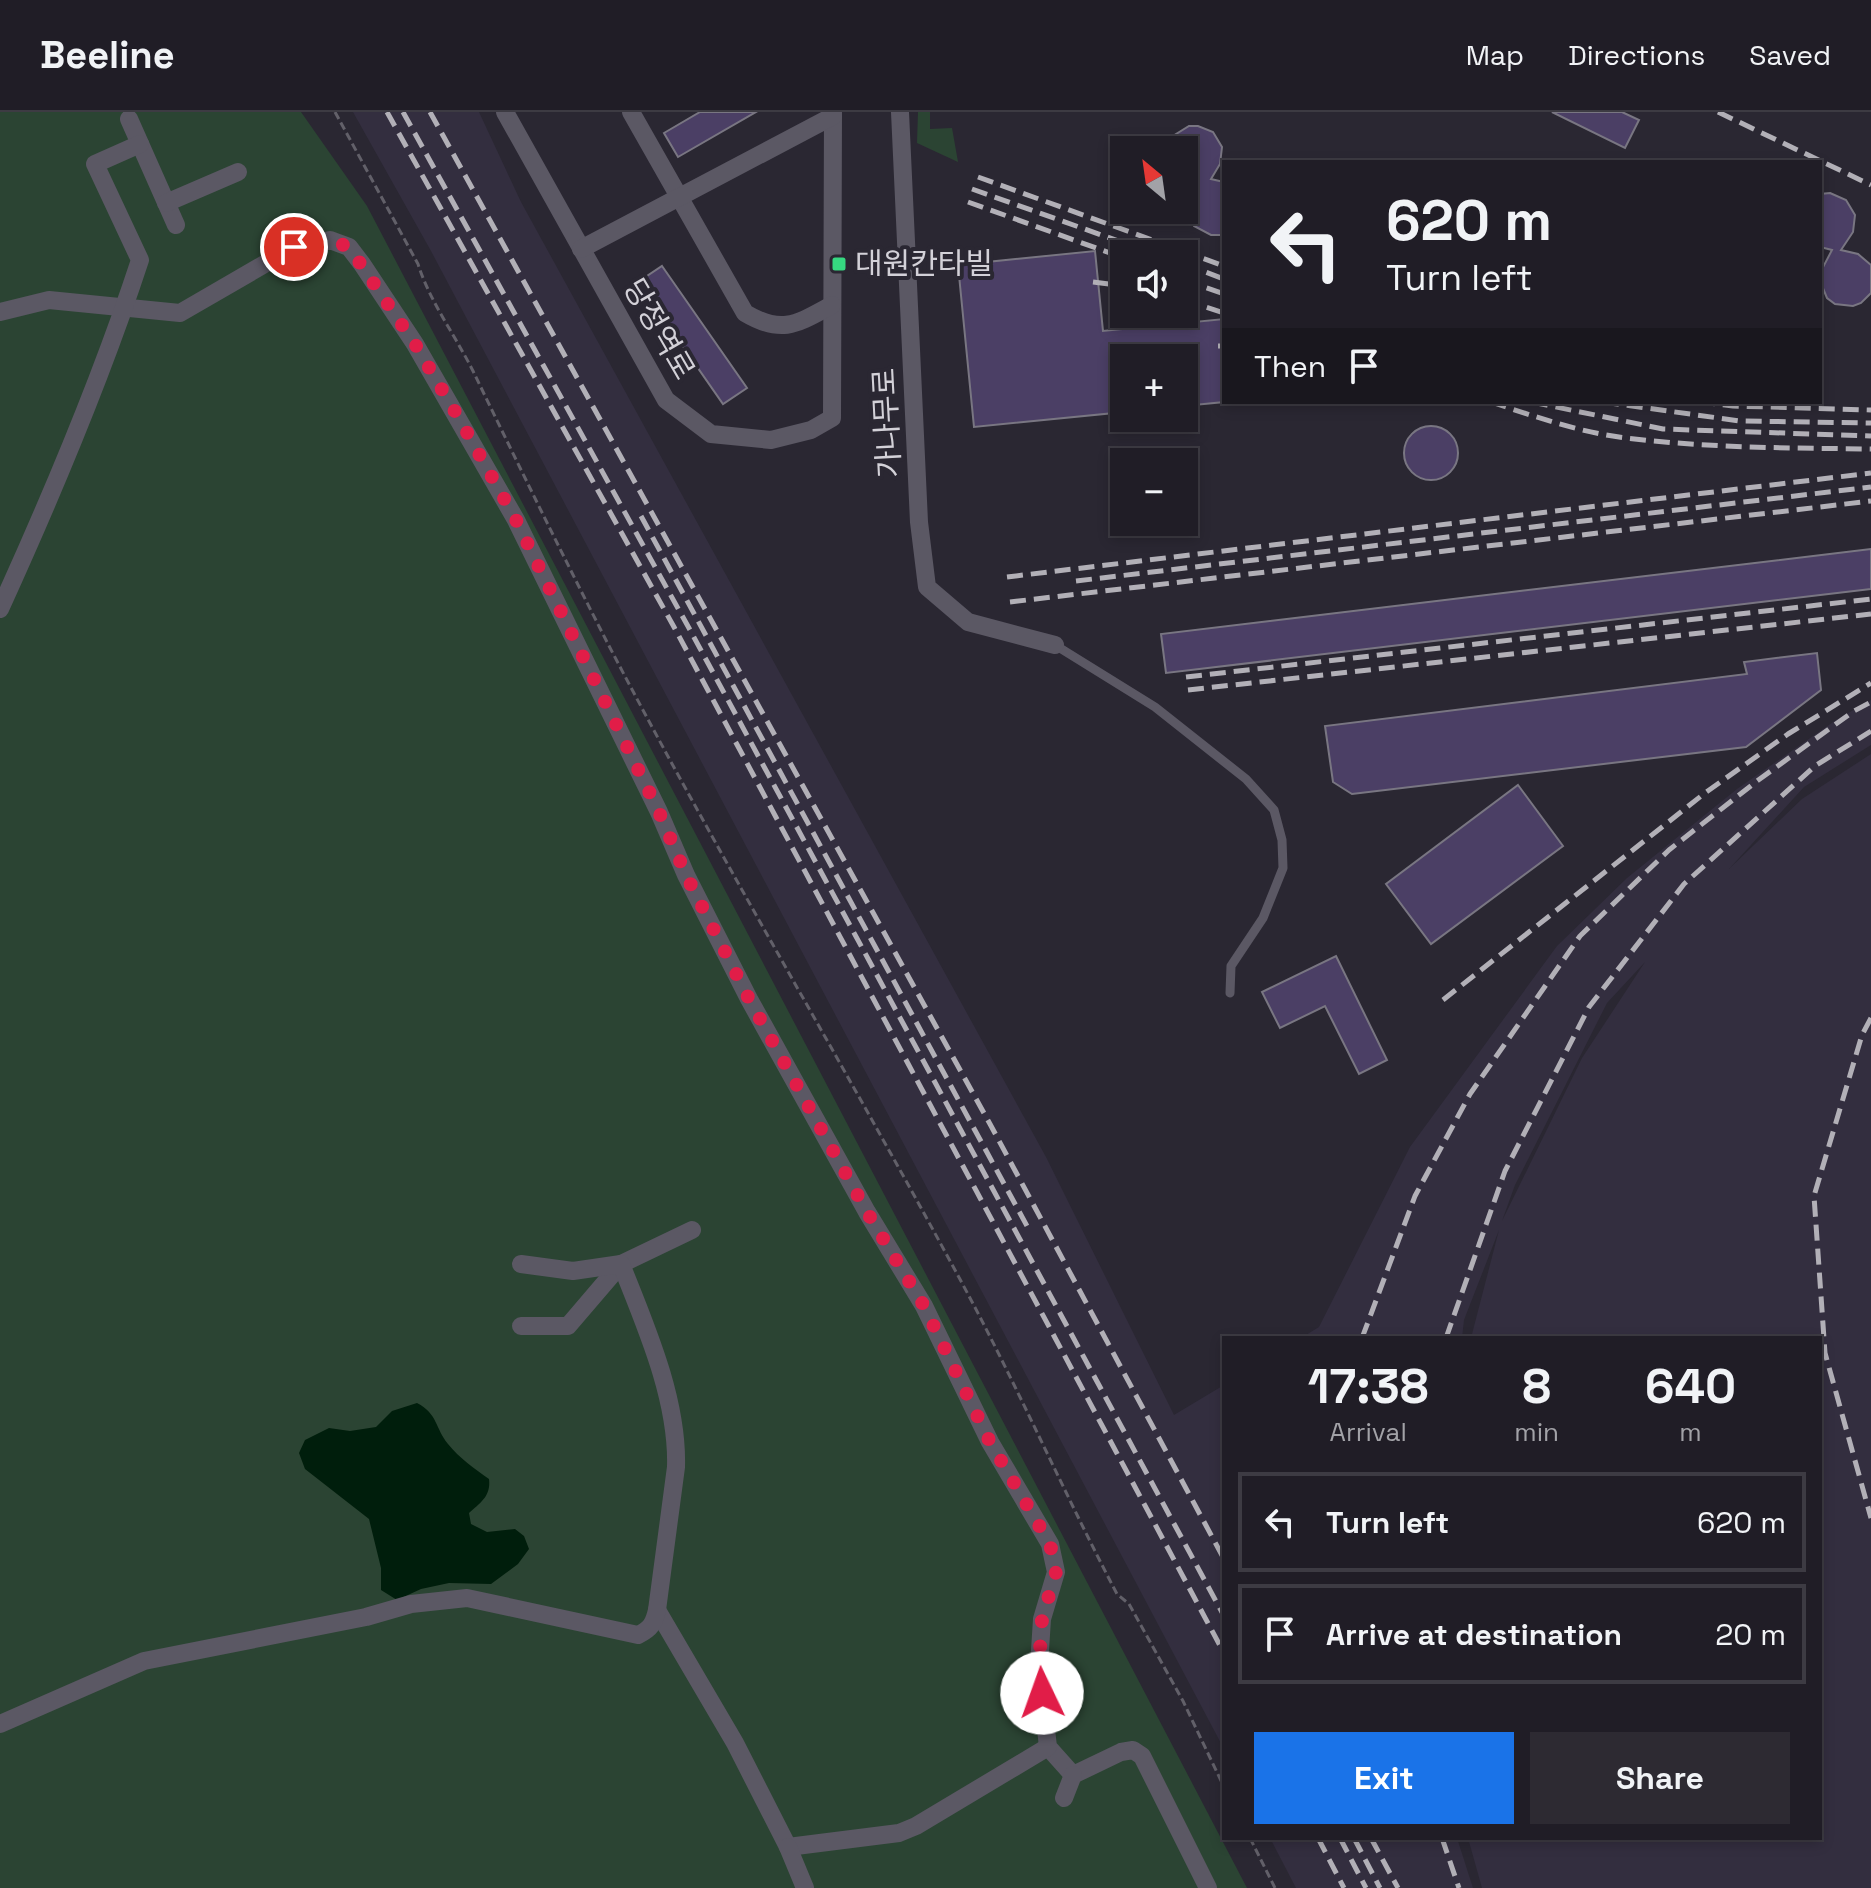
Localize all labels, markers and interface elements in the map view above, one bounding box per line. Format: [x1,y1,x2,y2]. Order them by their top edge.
text: Beeline [40,31,175,79]
text: Map [1466,37,1524,73]
text: Directions [1568,37,1705,73]
text: Saved [1749,37,1831,73]
north arrow [1110,136,1198,224]
map controls [1110,136,1198,536]
text: 620 m [1386,185,1552,256]
icon: left [1254,192,1358,296]
pin [260,213,328,281]
icon: arrive [272,225,316,269]
button: sound [1110,240,1198,328]
place label: 대원칸타빌 [855,244,993,283]
marker: 대원칸타빌 [830,255,848,273]
text: Turn left [1386,255,1533,301]
street label: 당정역로 [615,271,704,386]
button: + [1110,344,1198,432]
icon: arrive [1342,344,1386,388]
text: Then [1254,347,1326,386]
street label: 가나무로 [864,367,909,479]
button: − [1110,448,1198,536]
text: 17:38 [1308,1356,1428,1417]
text: 8 [1522,1356,1551,1417]
text: 640 [1645,1356,1736,1417]
text: Arrival [1330,1415,1407,1449]
text: min [1514,1415,1559,1449]
text: m [1679,1415,1702,1449]
icon: left [1258,1500,1302,1544]
text: Turn left [1326,1503,1449,1542]
text: 620 m [1697,1503,1786,1542]
icon: arrive [1258,1612,1302,1656]
text: Arrive at destination [1326,1615,1622,1654]
text: 20 m [1715,1615,1786,1654]
position arrow [1000,1651,1084,1735]
button: Exit [1254,1732,1514,1824]
button: Share [1530,1732,1790,1824]

